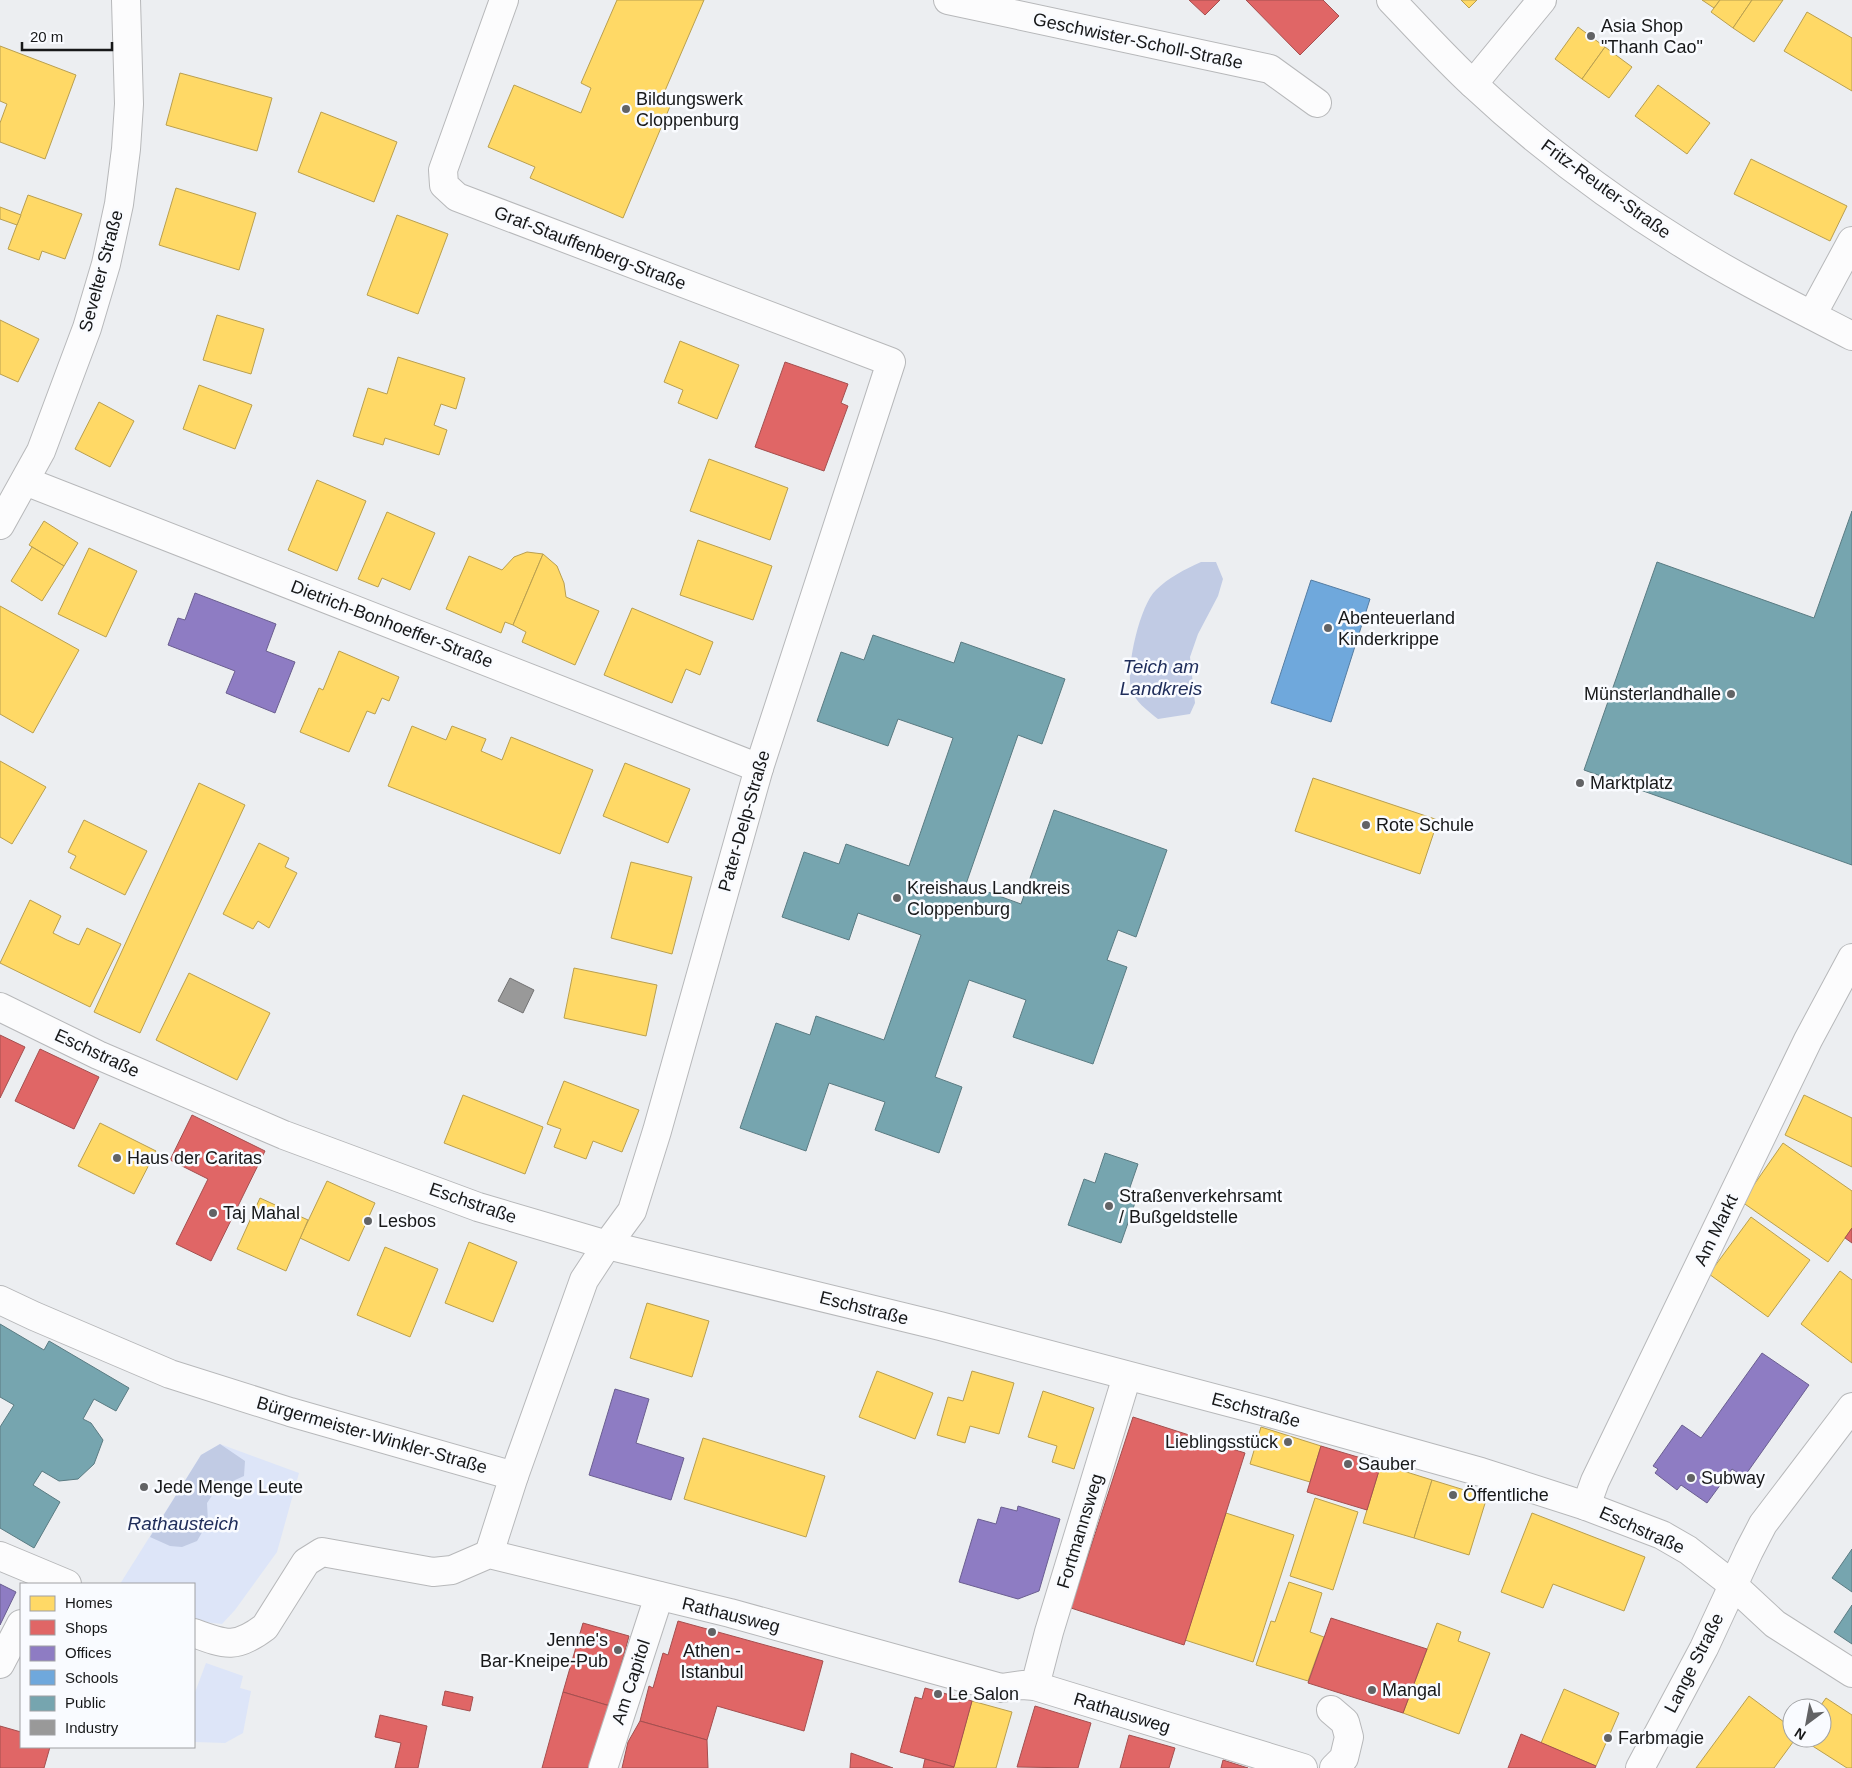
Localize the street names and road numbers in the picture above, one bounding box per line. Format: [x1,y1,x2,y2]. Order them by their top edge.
street label: Geschwister-Scholl-Straße [1031,9,1245,73]
street label: Fritz-Reuter-Straße [1537,135,1675,243]
street label: Graf-Stauffenberg-Straße [491,202,689,294]
street label: Sevelter Straße [75,208,127,334]
street label: Dietrich-Bonhoeffer-Straße [288,576,496,672]
street label: Pater-Delp-Straße [714,748,774,894]
street label: Eschstraße [52,1025,142,1081]
street label: Eschstraße [427,1179,519,1227]
street label: Am Markt [1690,1191,1742,1269]
street label: Eschstraße [817,1287,911,1329]
street label: Eschstraße [1209,1389,1303,1431]
street label: Bürgermeister-Winkler-Straße [254,1392,490,1478]
street label: Fortmannsweg [1053,1471,1107,1591]
street label: Eschstraße [1596,1502,1688,1558]
street label: Rathausweg [680,1593,782,1637]
street label: Lange Straße [1660,1610,1728,1716]
street label: Am Capitol [608,1637,654,1727]
street label: Rathausweg [1071,1689,1173,1737]

